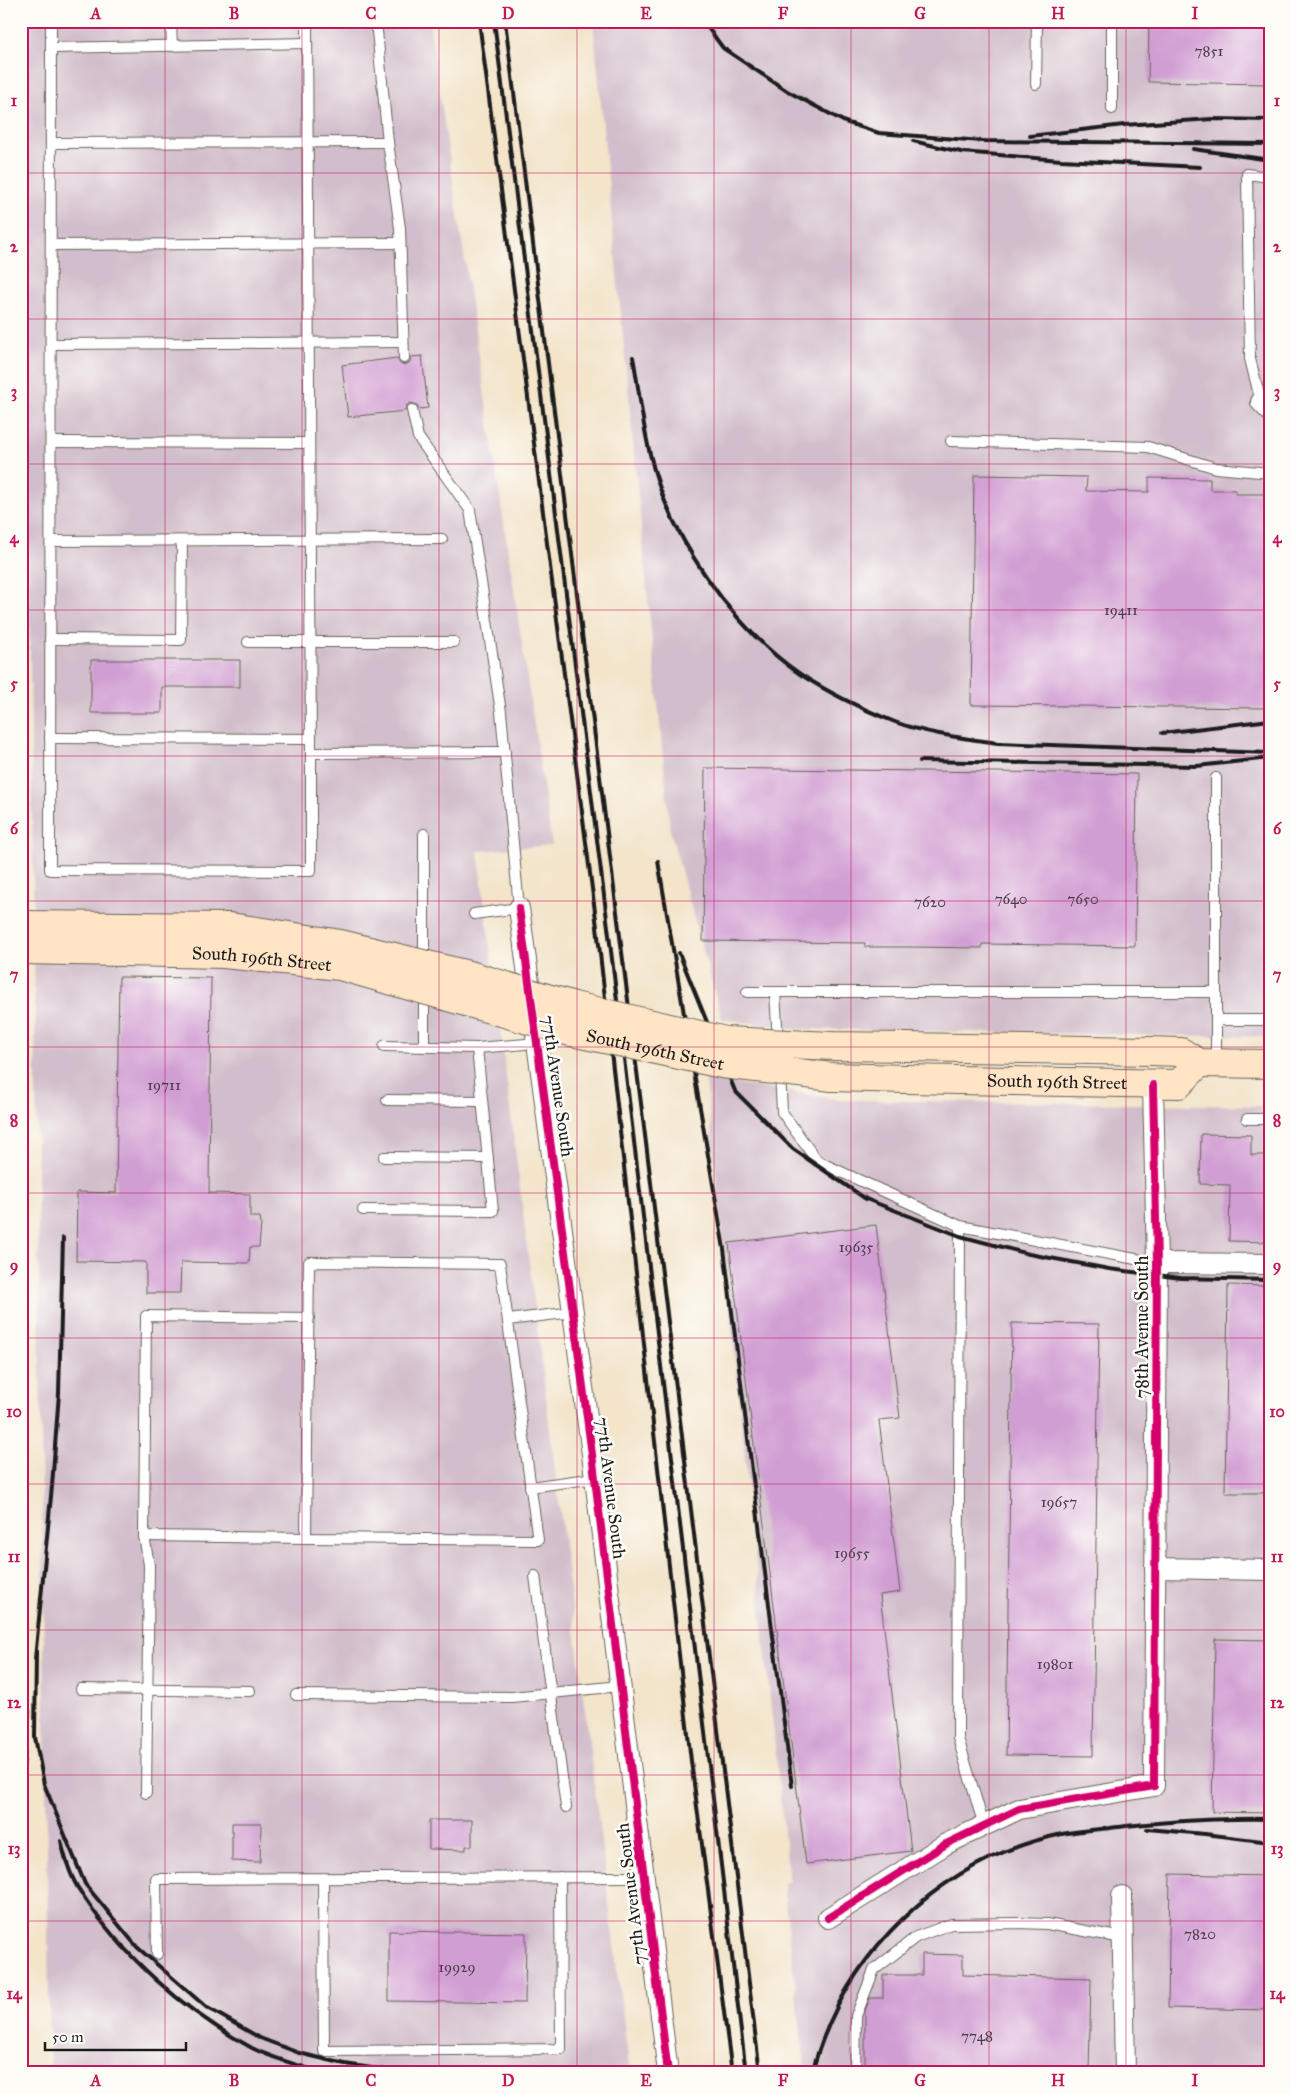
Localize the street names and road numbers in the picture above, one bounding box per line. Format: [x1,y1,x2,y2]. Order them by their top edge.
street label: South 196th Street [192,942,333,976]
street label: 77th Avenue South [537,1014,579,1158]
street label: South 196th Street [584,1024,727,1075]
street label: South 196th Street [987,1069,1128,1094]
street label: 78th Avenue South [1131,1256,1153,1398]
street label: 77th Avenue South [591,1416,631,1560]
street label: 77th Avenue South [611,1822,651,1966]

